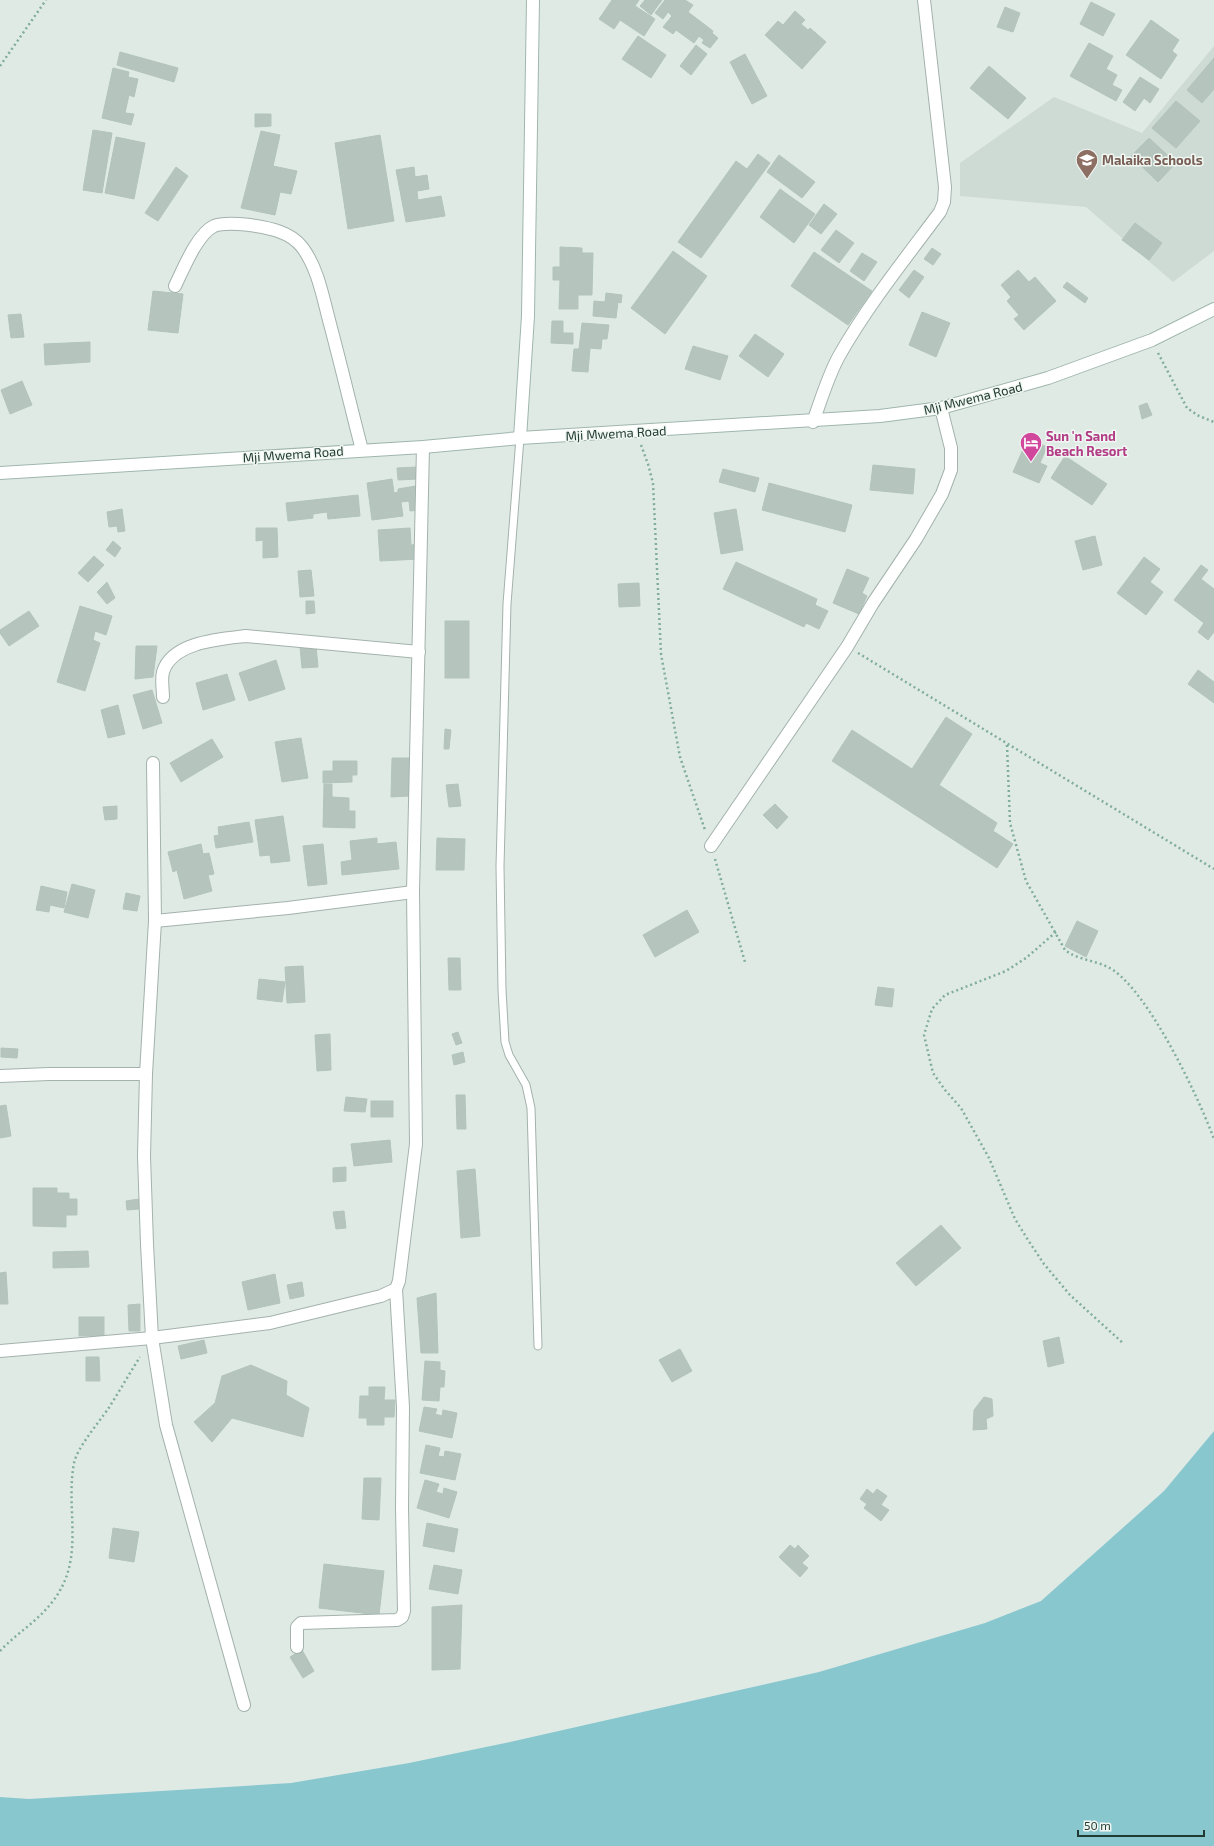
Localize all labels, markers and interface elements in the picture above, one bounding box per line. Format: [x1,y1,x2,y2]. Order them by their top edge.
school or university icon: Malaika Schools [1074,147,1100,180]
place label: Malaika Schools [1102,152,1203,168]
street label: Mji Mwema Road [922,378,1024,418]
street label: Mji Mwema Road [565,422,667,444]
place label: Sun 'n Sand Beach Resort [1046,428,1128,459]
hotel icon: Sun 'n Sand Beach Resort [1018,430,1044,463]
street label: Mji Mwema Road [242,442,344,466]
scale bar [1078,1812,1204,1838]
text: 50 m [1084,1818,1111,1832]

